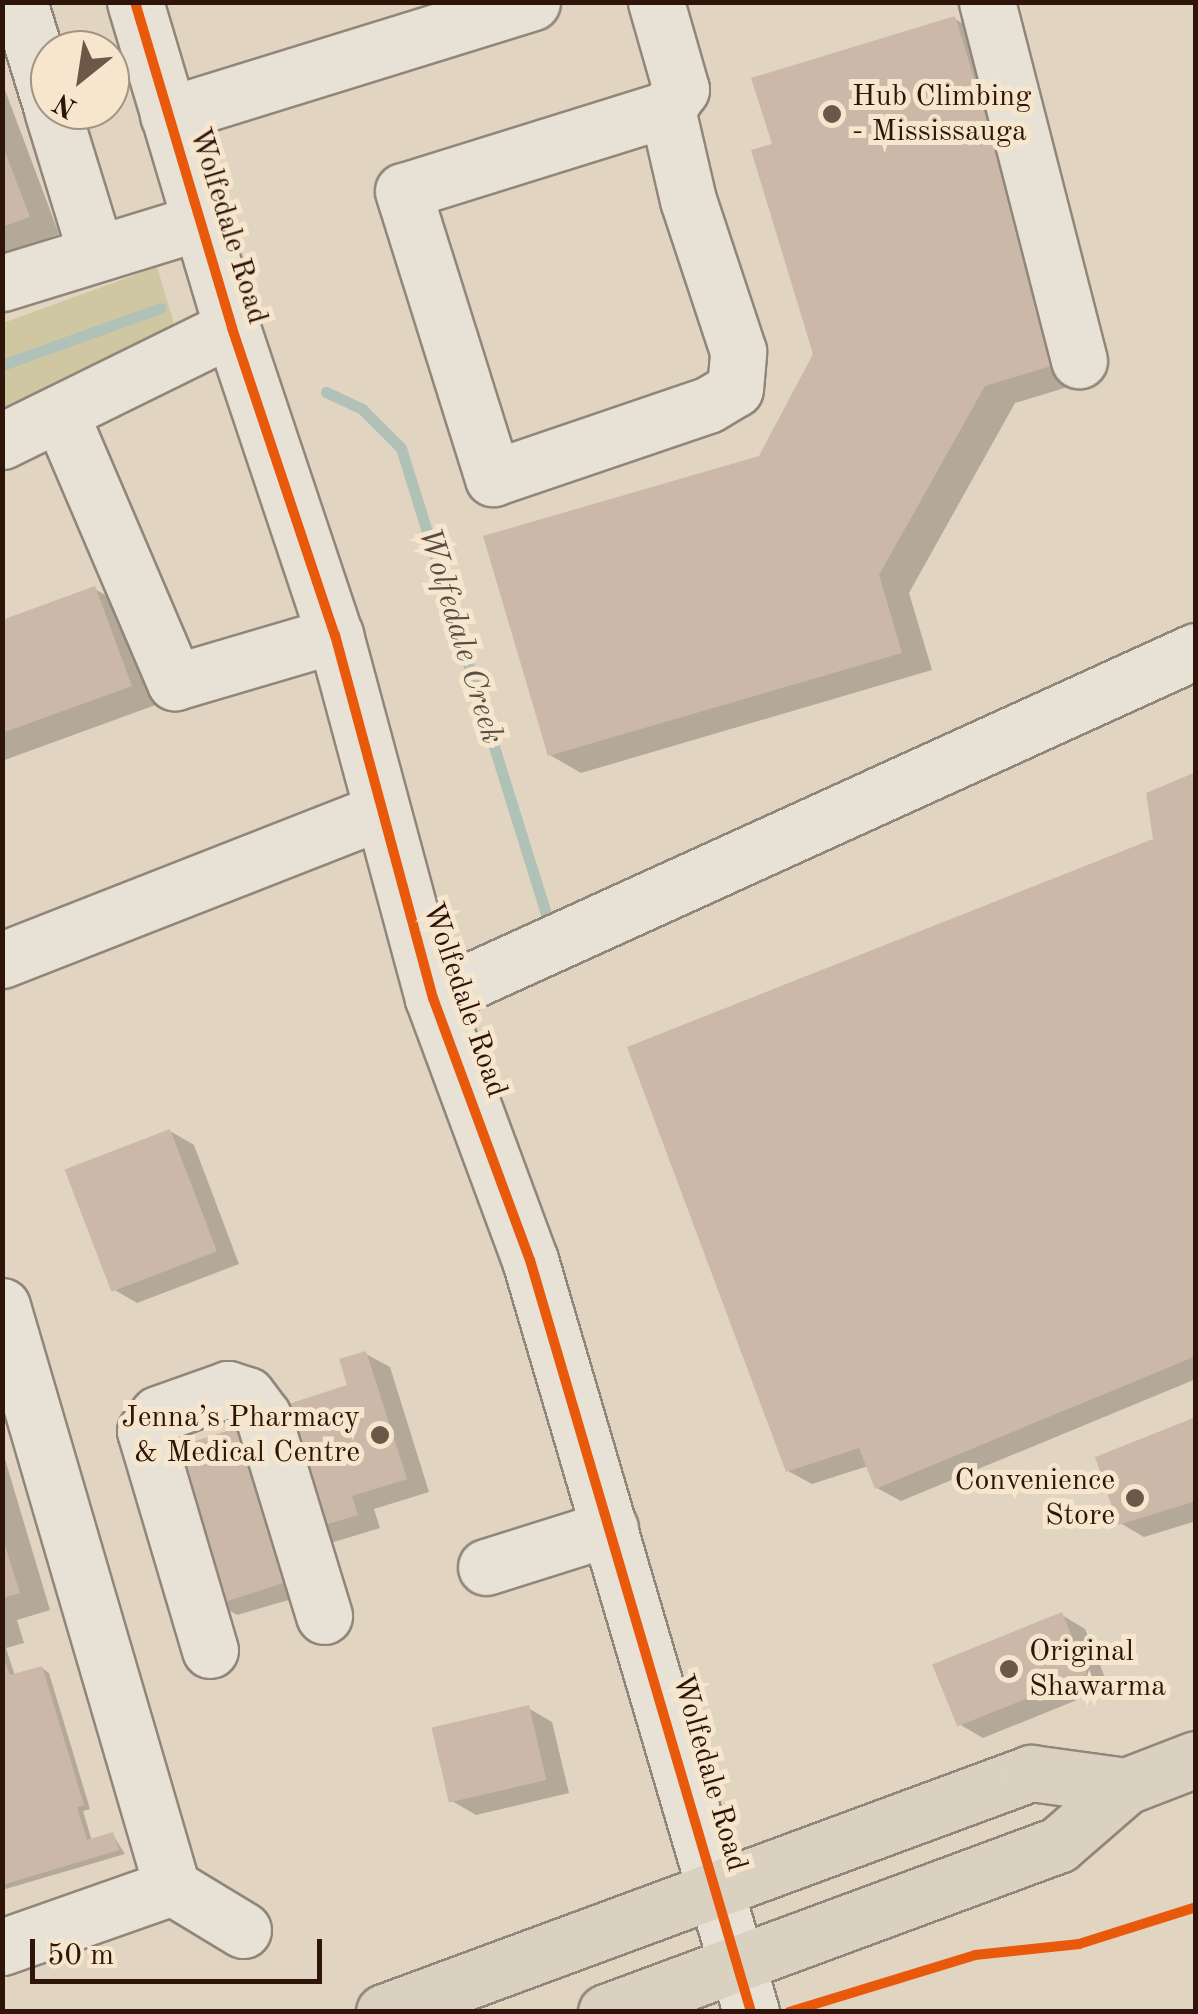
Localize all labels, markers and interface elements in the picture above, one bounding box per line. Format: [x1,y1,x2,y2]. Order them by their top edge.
north arrow [30,30,130,130]
place label: Hub Climbing - Mississauga [852,79,1031,150]
text: N [50,87,82,122]
marker: Hub Climbing - Mississauga [821,103,843,125]
street label: Wolfedale Road [181,123,275,329]
water label: Wolfedale Creek [408,523,510,749]
street label: Wolfedale Road [414,898,514,1102]
place label: Jenna’s Pharmacy & Medical Centre [122,1400,360,1470]
marker: Jenna’s Pharmacy & Medical Centre [369,1424,391,1446]
place label: Convenience Store [954,1463,1115,1534]
marker: Convenience Store [1124,1487,1146,1509]
place label: Original Shawarma [1029,1634,1166,1704]
marker: Original Shawarma [998,1658,1020,1680]
street label: Wolfedale Road [664,1670,754,1876]
scale bar [35,1919,328,1981]
text: 50 m [47,1941,114,1971]

